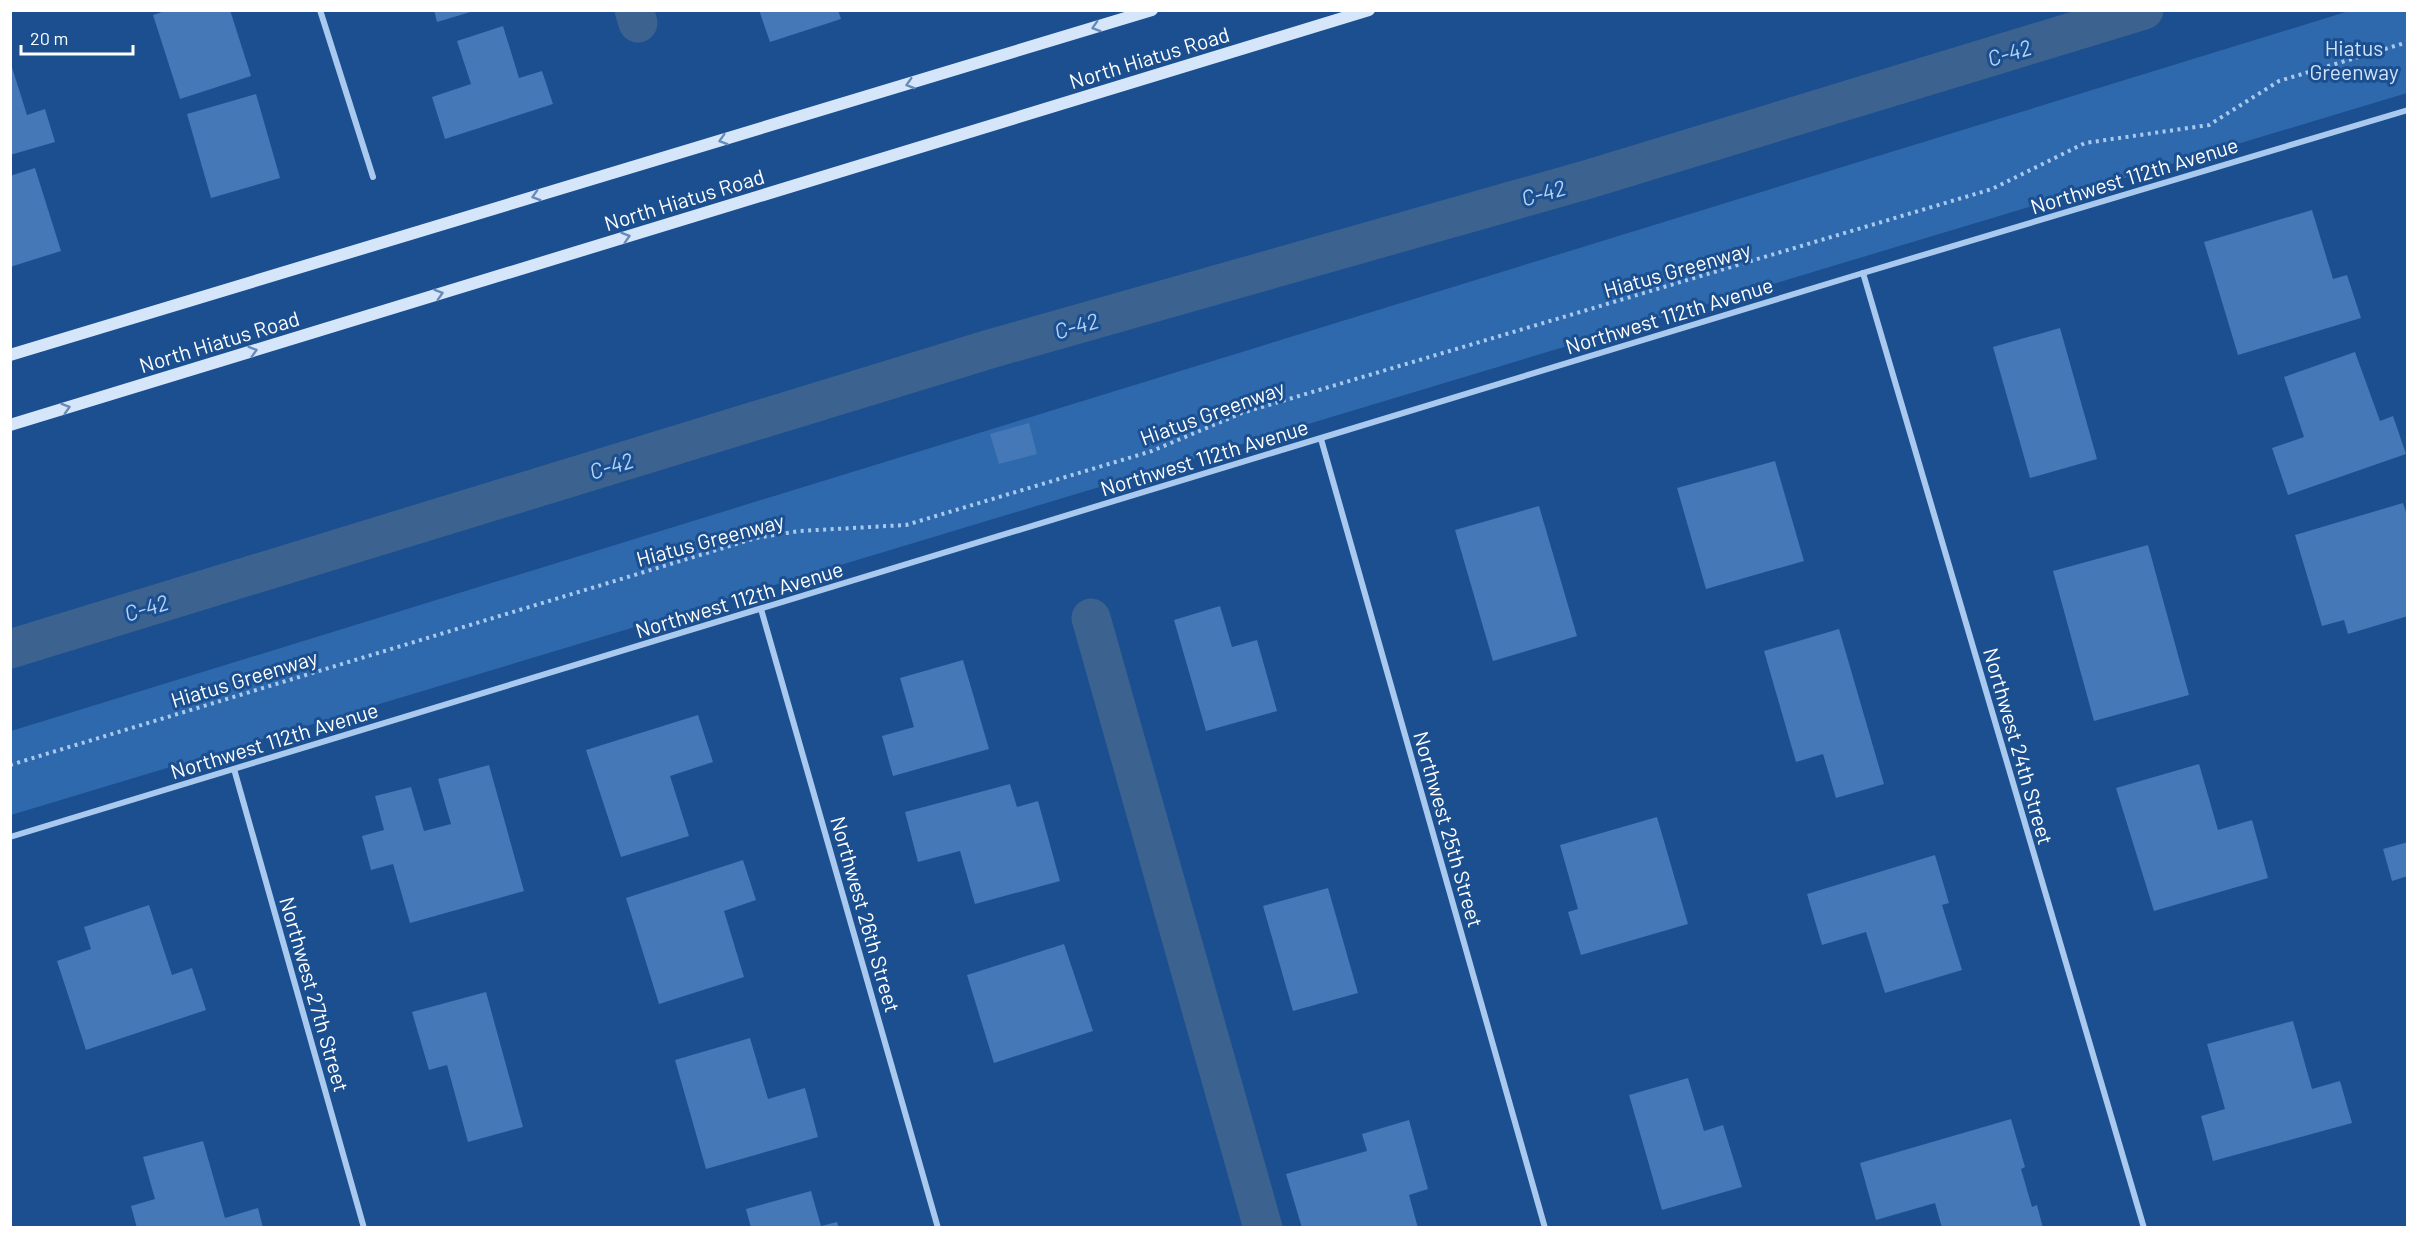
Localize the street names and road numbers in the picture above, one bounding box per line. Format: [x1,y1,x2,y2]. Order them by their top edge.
street label: North Hiatus Road [1066,21,1232,93]
street label: Northwest 112th Avenue [2027,131,2241,219]
street label: North Hiatus Road [601,163,767,235]
street label: Hiatus Greenway [1600,236,1754,302]
street label: Northwest 112th Avenue [1562,271,1776,359]
street label: North Hiatus Road [136,305,302,377]
street label: Hiatus Greenway [1136,374,1288,450]
street label: Northwest 112th Avenue [1097,413,1311,501]
street label: Hiatus Greenway [633,507,787,571]
street label: Northwest 112th Avenue [632,555,846,643]
street label: Hiatus Greenway [168,644,321,712]
street label: Northwest 24th Street [1979,645,2059,847]
street label: Northwest 112th Avenue [167,696,381,784]
street label: Northwest 25th Street [1409,728,1489,930]
street label: Northwest 26th Street [826,813,906,1015]
street label: Northwest 27th Street [275,894,355,1094]

